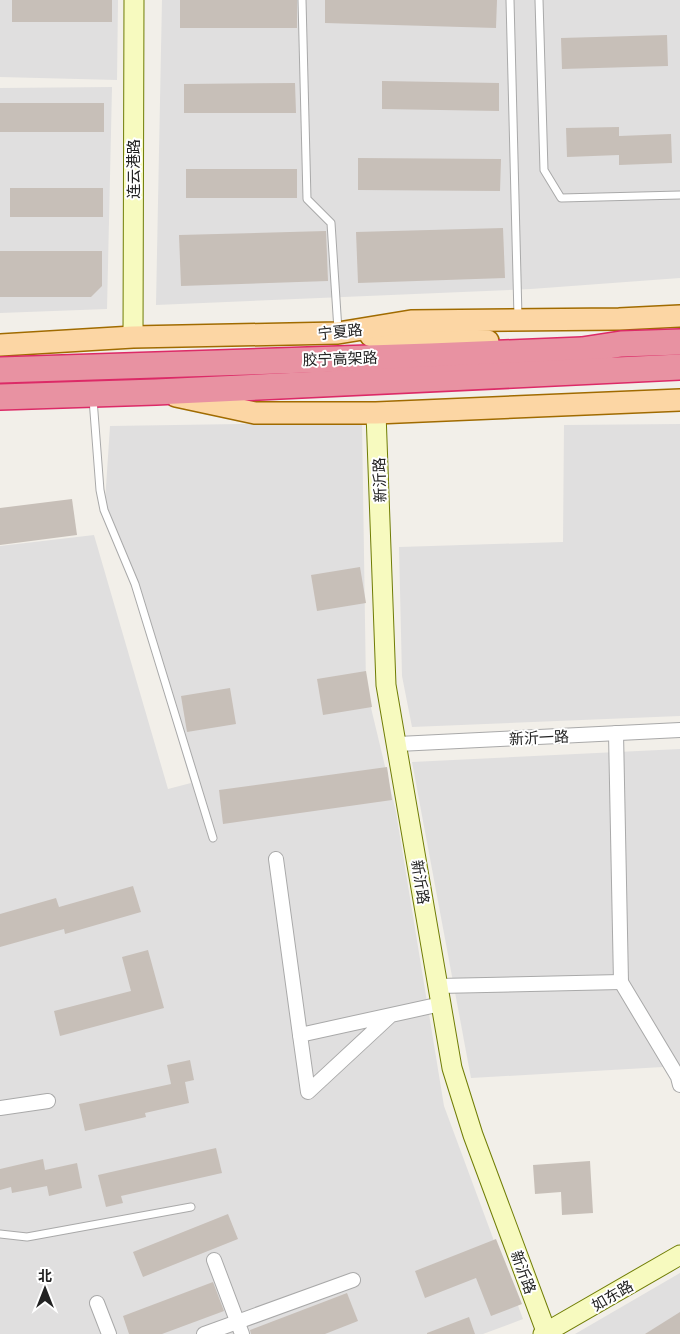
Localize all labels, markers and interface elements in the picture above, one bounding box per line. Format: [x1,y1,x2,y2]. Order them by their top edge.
street label: 连云港路 [124,139,142,199]
street label: 宁夏路 [317,320,363,342]
street label: 胶宁高架路 [302,348,378,368]
street label: 新沂路 [369,457,389,503]
street label: 新沂一路 [509,726,569,748]
street label: 新沂路 [409,858,433,906]
street label: 新沂路 [508,1248,540,1296]
north arrow [20,1264,70,1314]
text: 北 [38,1267,52,1284]
street label: 如东路 [588,1276,636,1314]

